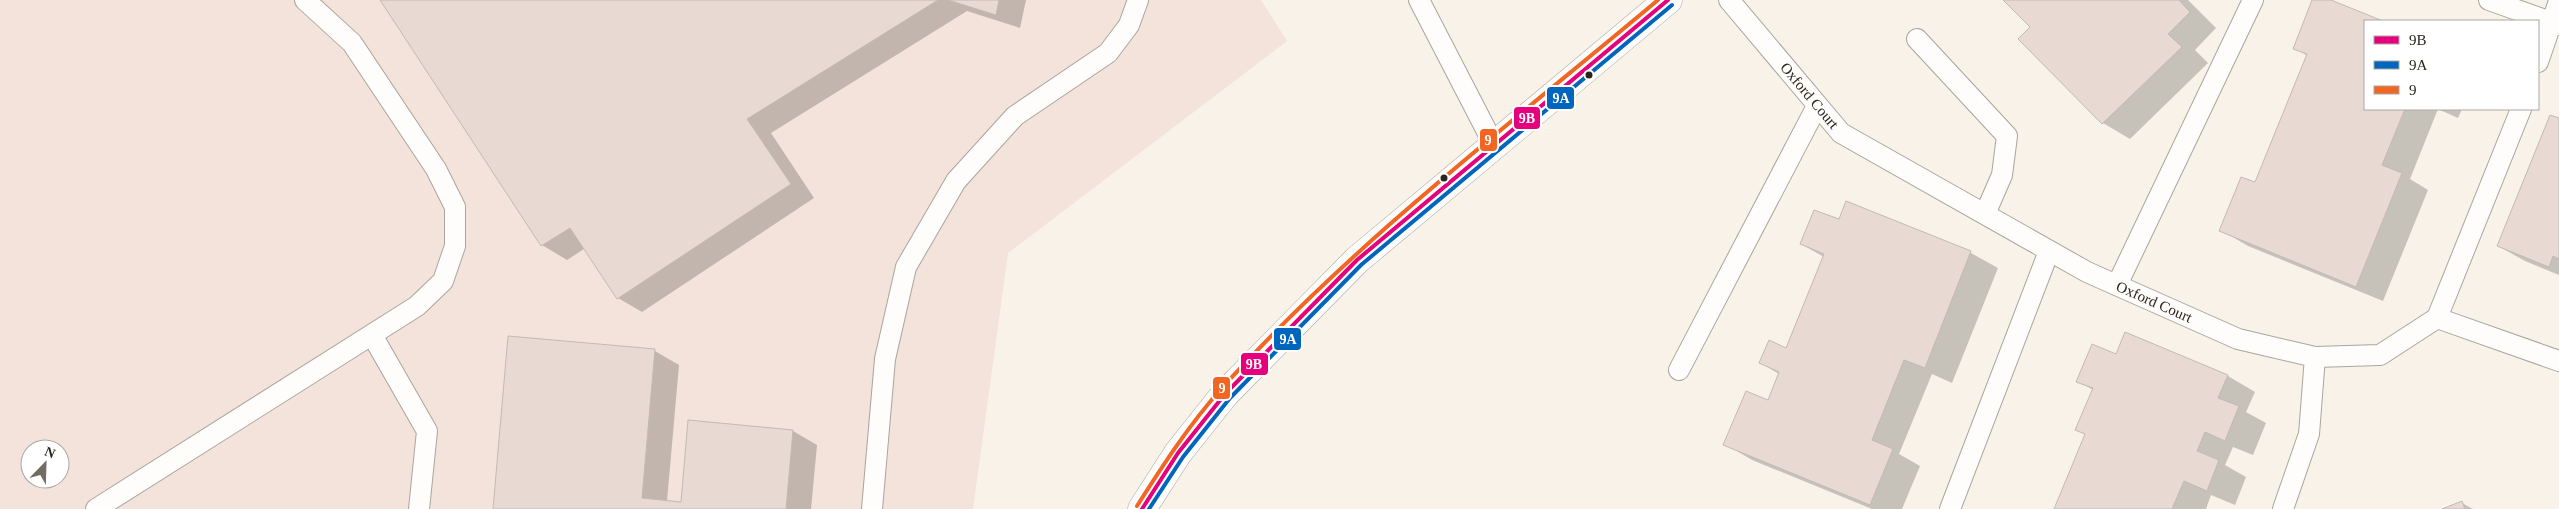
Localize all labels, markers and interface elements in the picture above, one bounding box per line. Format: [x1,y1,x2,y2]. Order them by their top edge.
legend [2364,20,2539,110]
text: 9B [2409,32,2427,48]
text: 9A [2409,57,2428,73]
street label: Oxford Court [1777,59,1842,132]
unlabelled marker [1584,70,1594,80]
text: 9 [2409,82,2417,98]
line badge: 9A [1546,86,1575,110]
text: 9A [1552,91,1570,106]
line badge: 9B [1513,106,1541,130]
text: 9B [1519,111,1535,126]
line badge: 9 [1479,128,1498,152]
text: 9 [1485,133,1492,148]
unlabelled marker [1439,173,1449,183]
street label: Oxford Court [2114,278,2195,326]
line badge: 9A [1273,327,1302,351]
text: 9A [1279,332,1297,347]
line badge: 9B [1240,352,1269,376]
text: 9B [1246,357,1262,372]
line badge: 9 [1212,376,1231,400]
text: 9 [1219,381,1226,396]
north arrow [20,439,70,489]
text: N [42,444,57,461]

